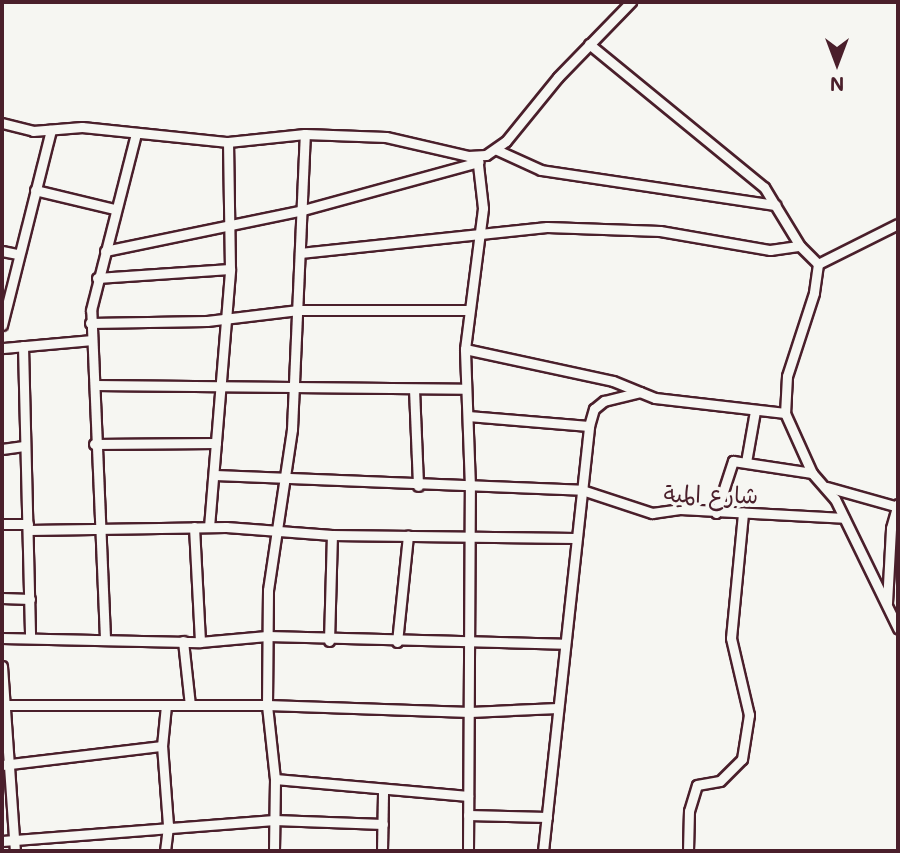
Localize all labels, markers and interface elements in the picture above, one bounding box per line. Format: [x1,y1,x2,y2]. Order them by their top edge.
north arrow [802,28,872,98]
text: N [830,72,844,97]
street label: شارع المية [663,479,759,509]

